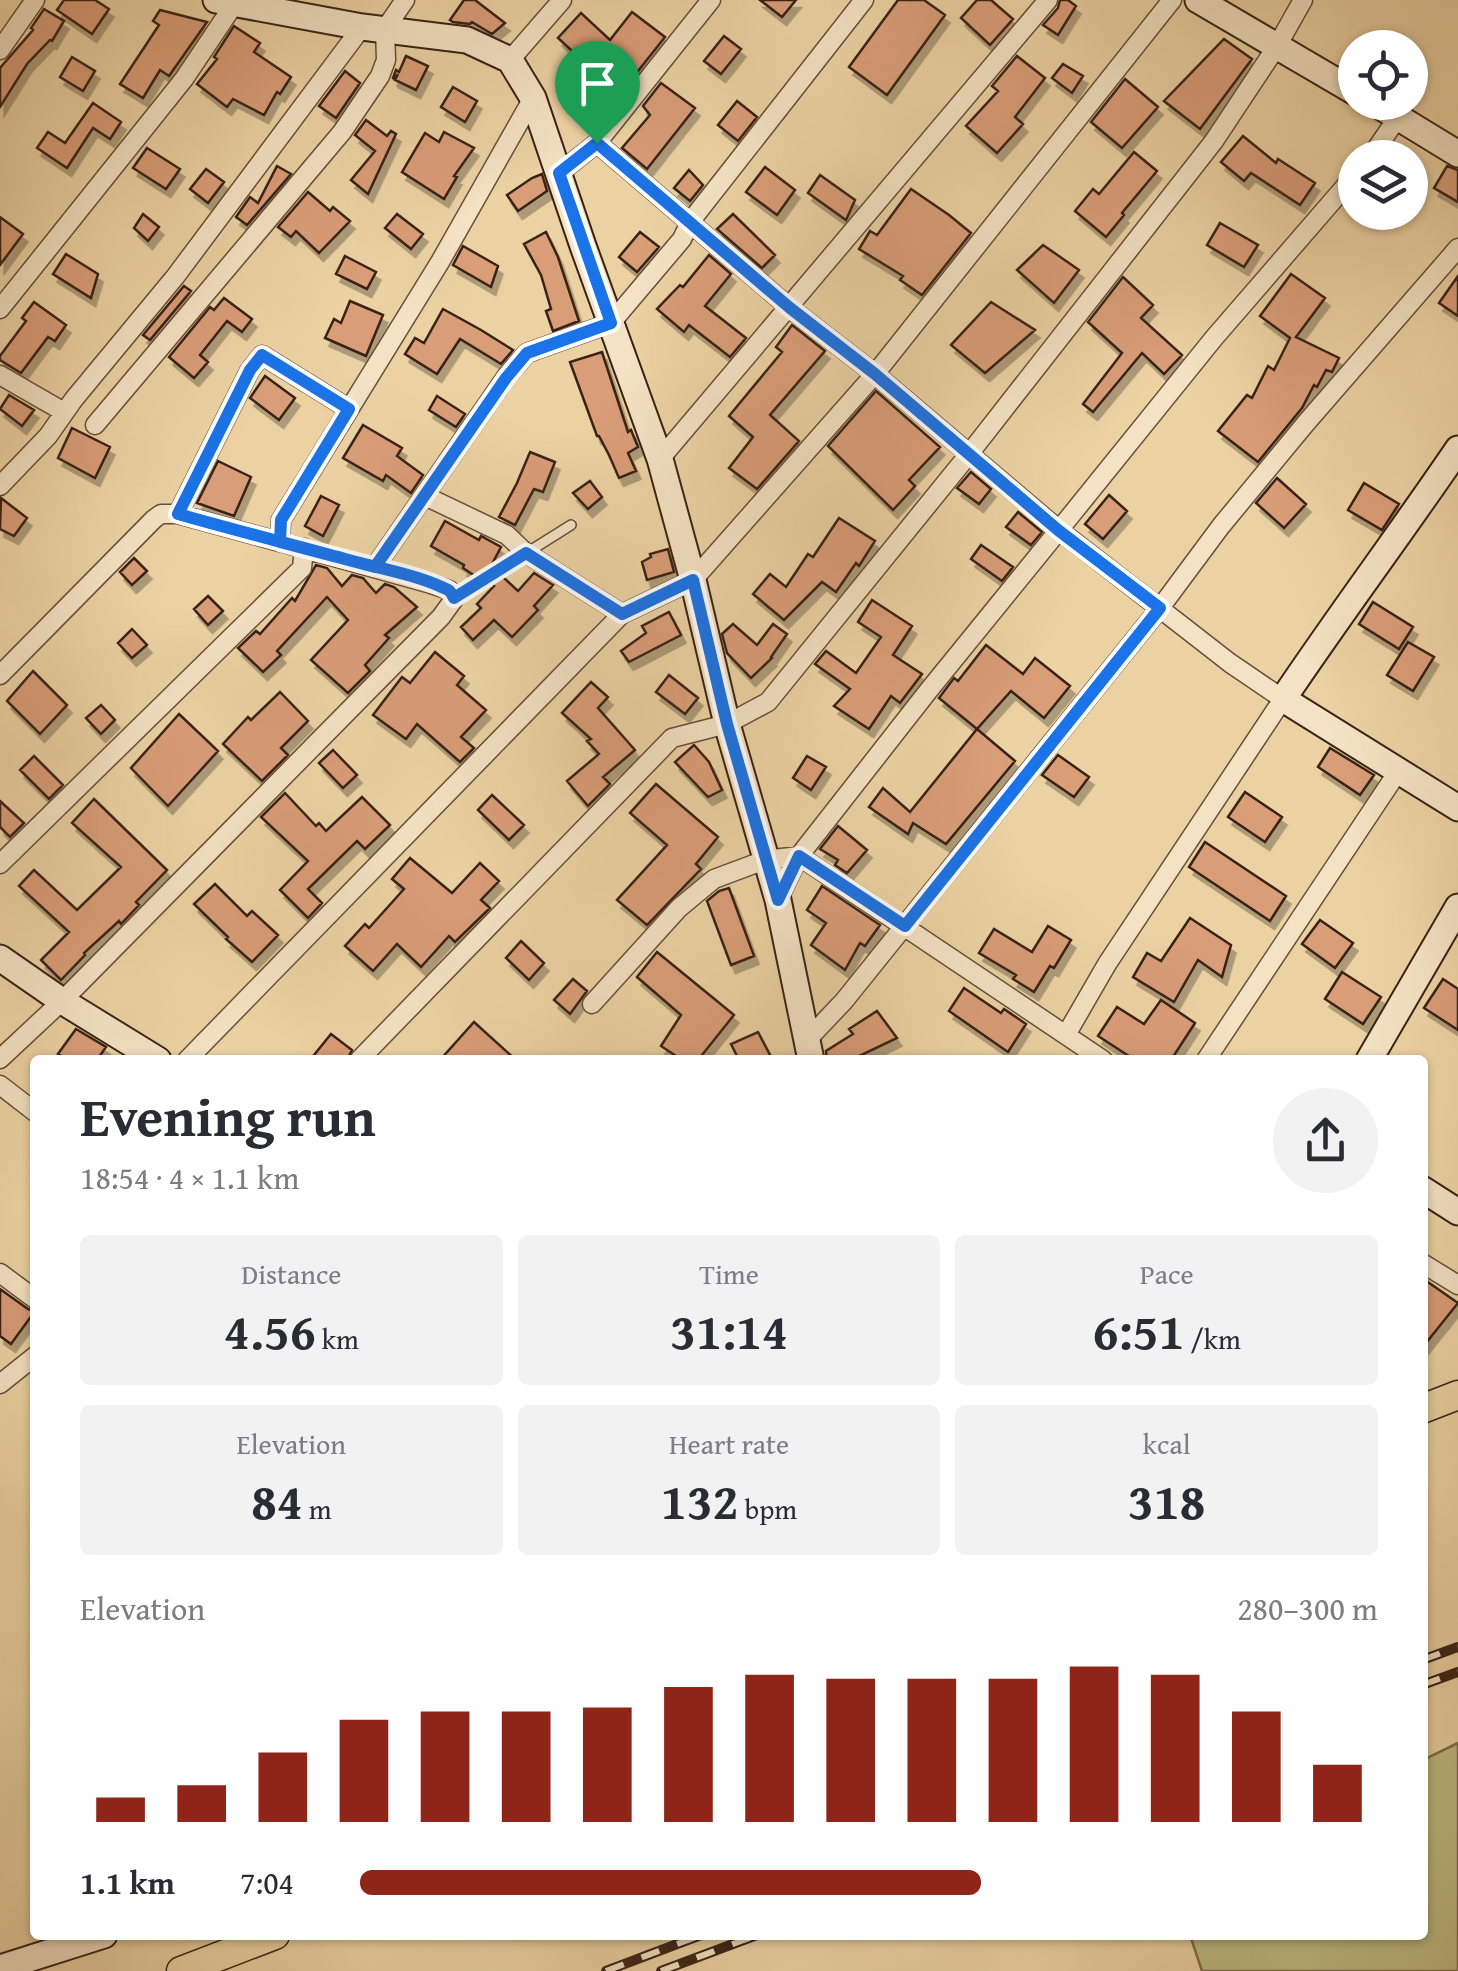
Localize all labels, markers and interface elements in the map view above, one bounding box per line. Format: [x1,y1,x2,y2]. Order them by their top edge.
map controls [1338,30,1428,230]
button: locate [1338,30,1428,120]
pin [555,41,640,144]
icon: arrive [570,56,625,111]
button: layers [1338,140,1428,230]
text: Evening run [80,1076,376,1156]
button: share [1273,1088,1378,1193]
text: 18:54 · 4 × 1.1 km [80,1154,299,1201]
text: Distance [241,1253,342,1294]
text: Time [699,1253,759,1294]
text: Pace [1140,1253,1194,1294]
text: 4.56 [224,1294,316,1367]
text: 31:14 [670,1294,788,1367]
text: 6:51 [1092,1294,1184,1367]
text: km [316,1318,359,1359]
text: /km [1184,1318,1241,1359]
text: Elevation [237,1423,346,1464]
text: Heart rate [669,1423,789,1464]
text: kcal [1143,1423,1191,1464]
text: 84 [251,1464,303,1537]
text: 132 [661,1464,739,1537]
text: 318 [1128,1464,1206,1537]
text: m [303,1488,332,1529]
text: bpm [739,1488,797,1529]
text: Elevation [80,1585,205,1632]
text: 280–300 m [1237,1585,1378,1632]
text: 1.1 km [80,1859,175,1906]
text: 7:04 [240,1859,294,1906]

